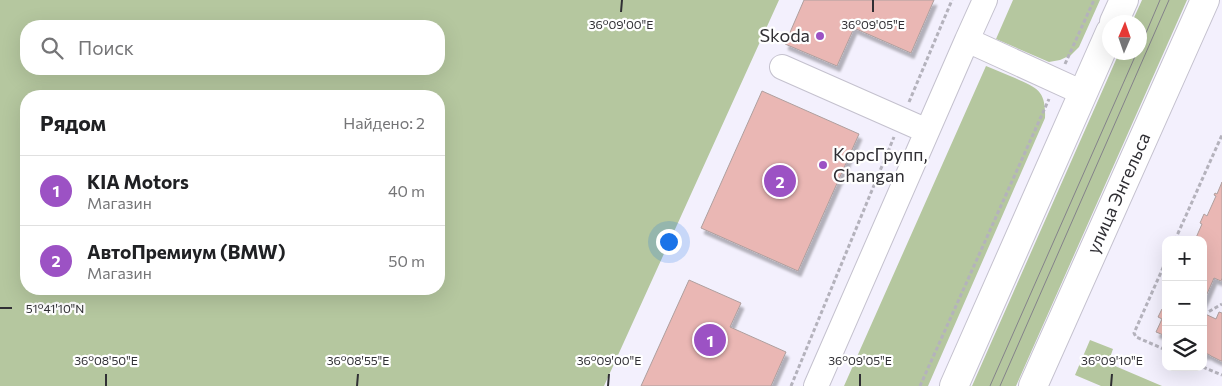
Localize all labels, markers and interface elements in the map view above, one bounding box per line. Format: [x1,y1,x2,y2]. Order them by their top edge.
north arrow [1102,15,1147,60]
text: 36°09'00"E [589,17,653,31]
text: 36°09'05"E [841,17,905,31]
search box [20,20,445,75]
place label: Skoda [760,24,810,46]
marker: Skoda [814,30,826,42]
icon: search [38,34,66,62]
text: Поиск [78,36,134,59]
text: Рядом [40,110,106,135]
text: Найдено: 2 [343,113,425,132]
street label: улица Энгельса [1081,129,1155,257]
place label: КорсГрупп, Changan [833,143,928,186]
marker: КорсГрупп, Changan [817,159,829,171]
pin: 2 [764,162,796,200]
text: KIA Motors [87,170,189,193]
text: 1 [52,181,60,200]
text: 40 m [388,181,425,200]
text: Магазин [87,193,152,212]
your location [656,229,682,255]
map controls [1162,236,1207,371]
button: + [1162,236,1207,281]
text: АвтоПремиум (BMW) [87,240,285,263]
text: 2 [51,251,61,270]
text: 50 m [388,251,425,270]
text: Магазин [87,263,152,282]
button: − [1162,281,1207,326]
text: 51°41'10"N [26,301,84,315]
pin: 1 [694,321,726,359]
button: layers [1162,326,1207,371]
text: 36°08'50"E [74,353,138,367]
text: 36°08'55"E [327,353,389,367]
text: 36°09'00"E [577,353,641,367]
text: 36°09'05"E [828,353,892,367]
text: 36°09'10"E [1081,353,1143,367]

